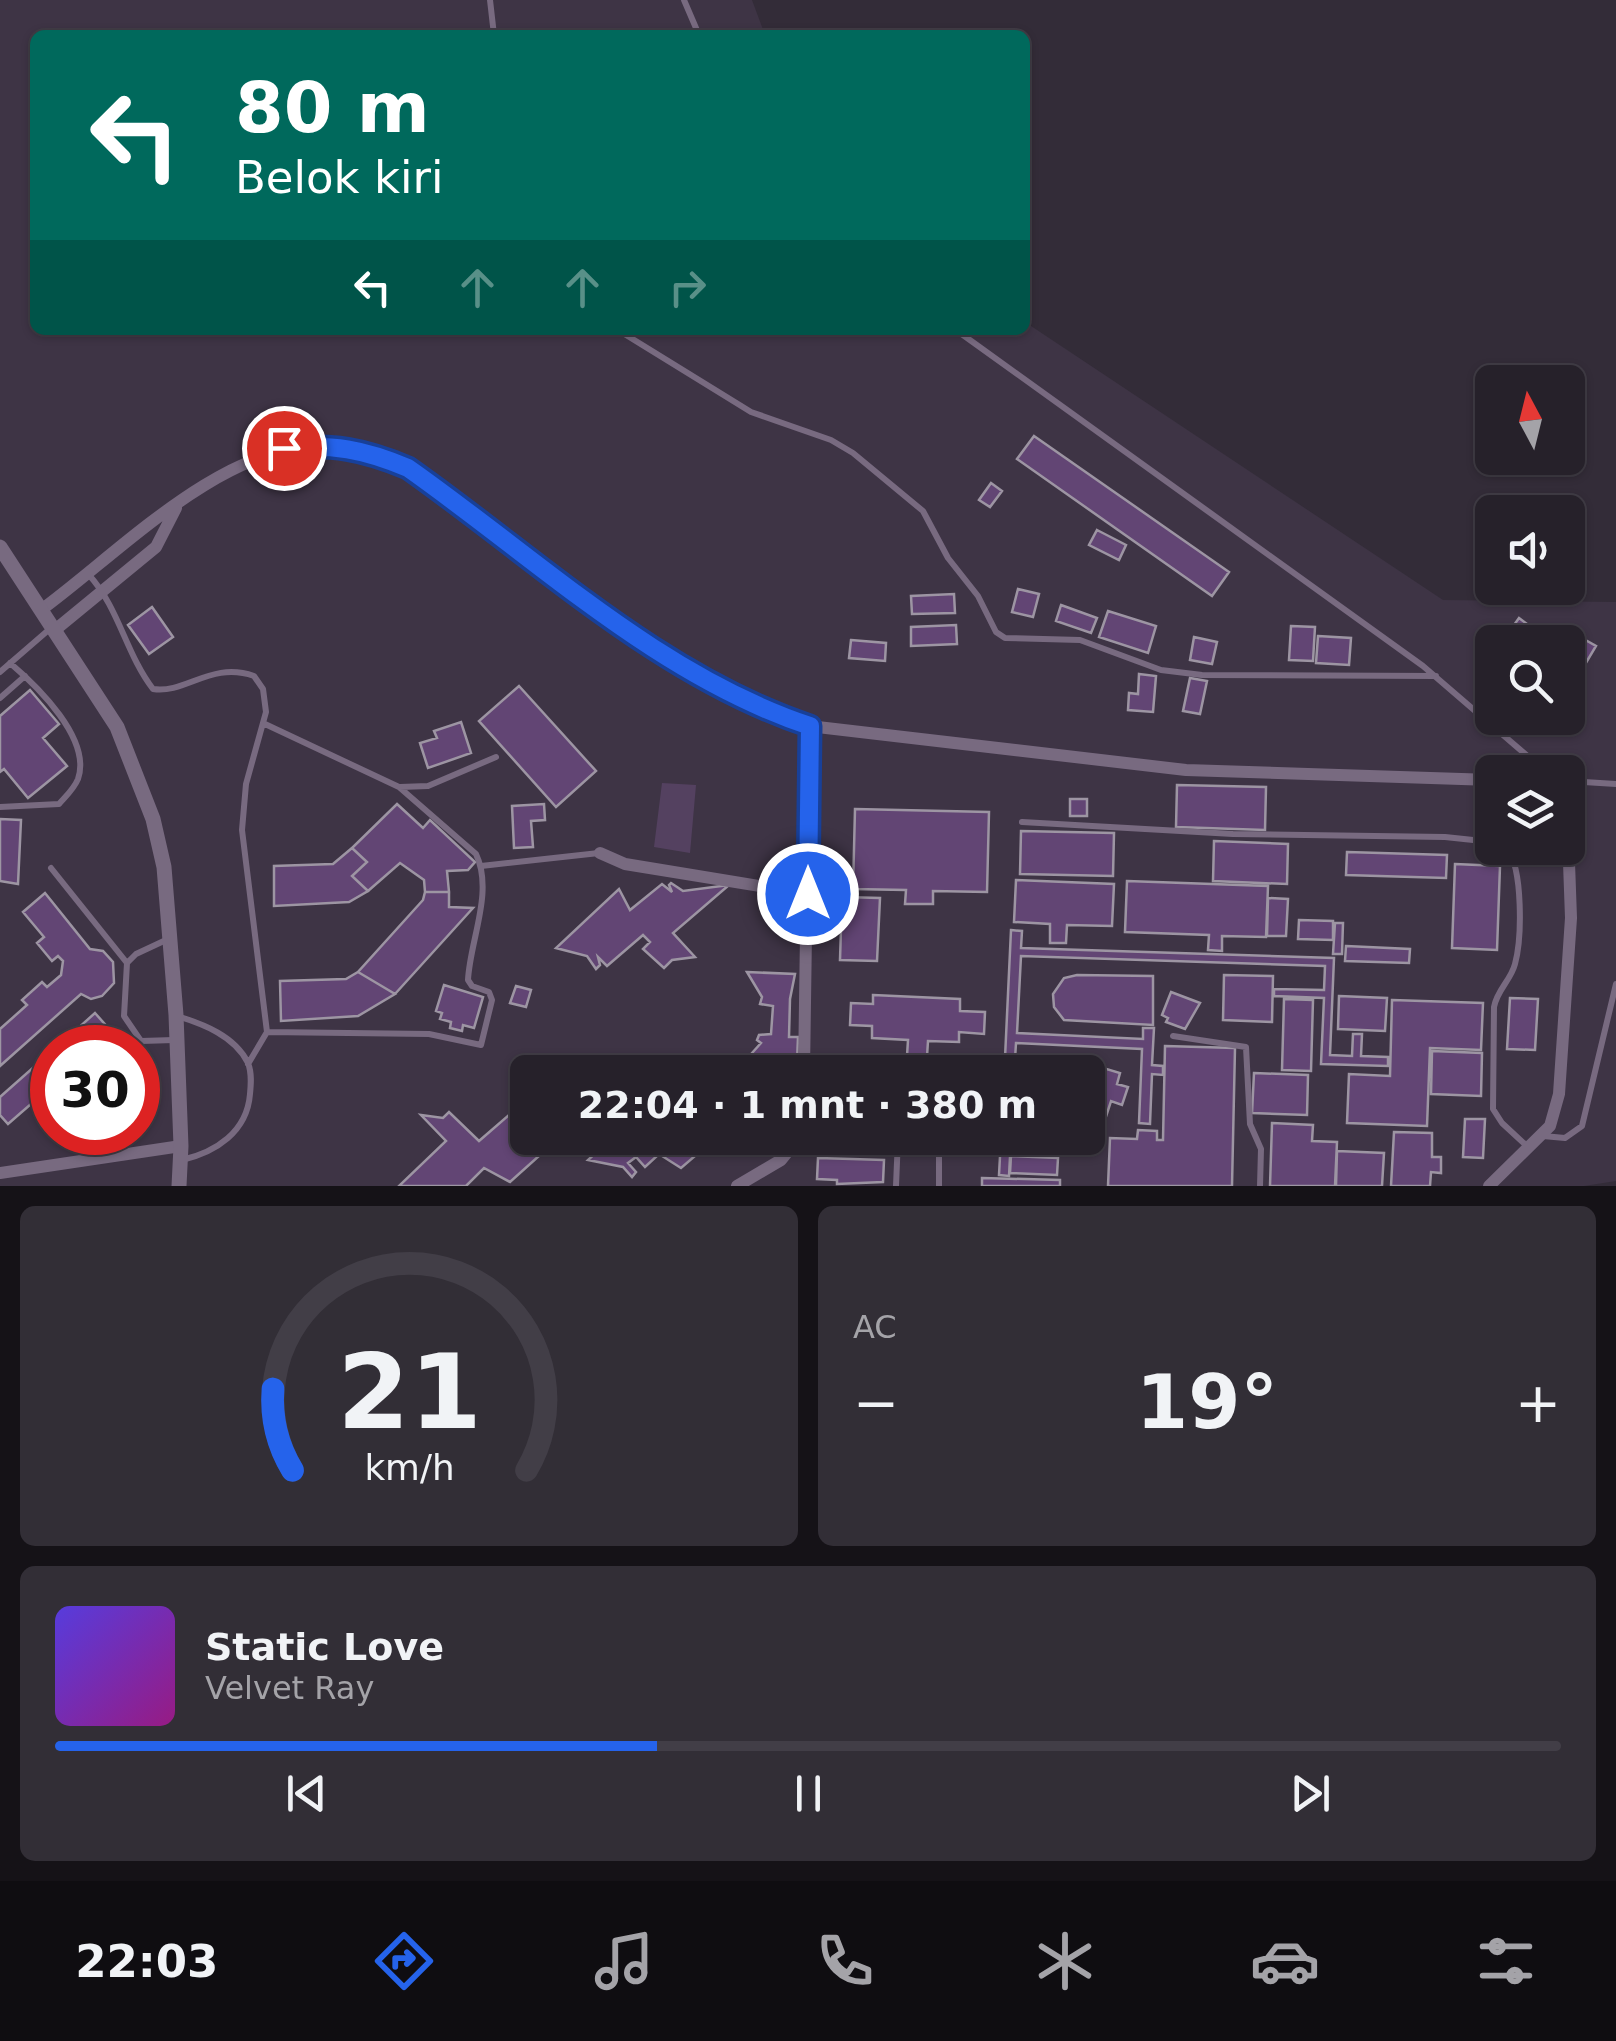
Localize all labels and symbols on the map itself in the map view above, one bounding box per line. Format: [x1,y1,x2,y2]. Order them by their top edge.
north arrow [1475,365,1585,475]
pin [242,406,327,491]
position arrow [756,842,860,946]
speed limit sign: 30 [30,1025,160,1155]

